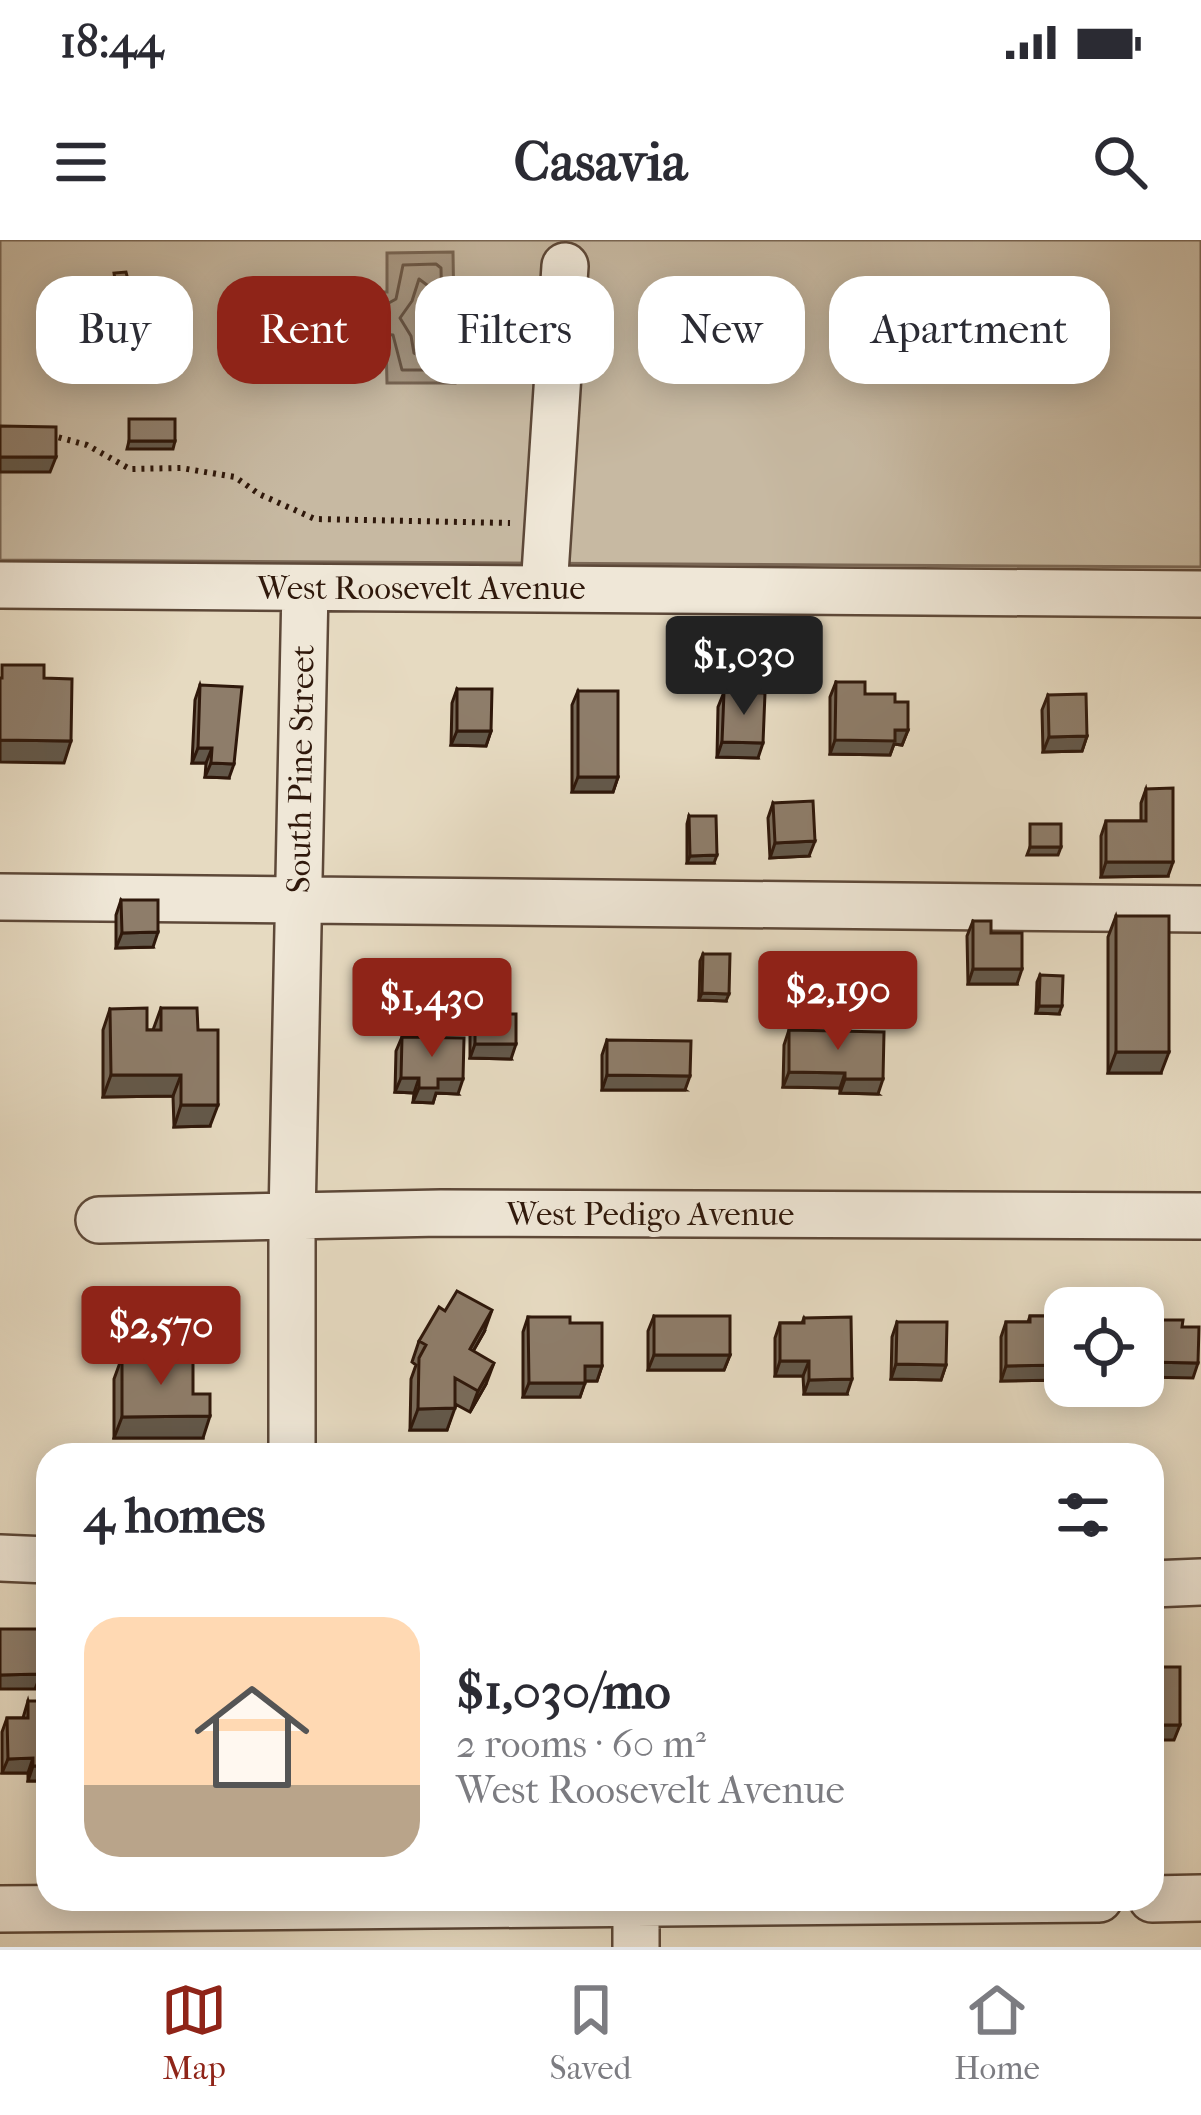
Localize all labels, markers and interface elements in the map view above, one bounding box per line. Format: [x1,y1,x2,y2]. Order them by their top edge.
text: 18:44 [60,16,163,69]
icon: menu [48,129,114,195]
icon: search [1087,129,1153,195]
text: Casavia [514,131,687,194]
chip: Buy [36,276,193,384]
chip: Rent [217,276,391,384]
chip: Filters [415,276,614,384]
chip: New [638,276,805,384]
chip: Apartment [829,276,1110,384]
street label: West Roosevelt Avenue [255,569,586,608]
pin: $1,030 [646,616,842,718]
text: $1,030 [693,632,795,678]
street label: South Pine Street [279,644,323,894]
pin: $2,190 [740,951,936,1053]
pin: $1,430 [334,958,530,1060]
text: $2,190 [785,967,891,1013]
text: $1,430 [379,974,485,1020]
street label: West Pedigo Avenue [505,1195,794,1234]
pin: $2,570 [63,1286,259,1388]
map controls [1044,1287,1164,1407]
button: locate [1044,1287,1164,1407]
text: $2,570 [108,1302,214,1348]
icon: filters [1050,1482,1116,1548]
text: 4 homes [84,1485,265,1545]
text: $1,030/mo [456,1661,671,1721]
icon: home [180,1665,324,1809]
text: 2 rooms · 60 m² [456,1721,706,1767]
text: West Roosevelt Avenue [456,1767,845,1813]
tab: Map [161,1977,227,2088]
tab: Saved [550,1977,631,2088]
tab: Home [954,1977,1040,2088]

